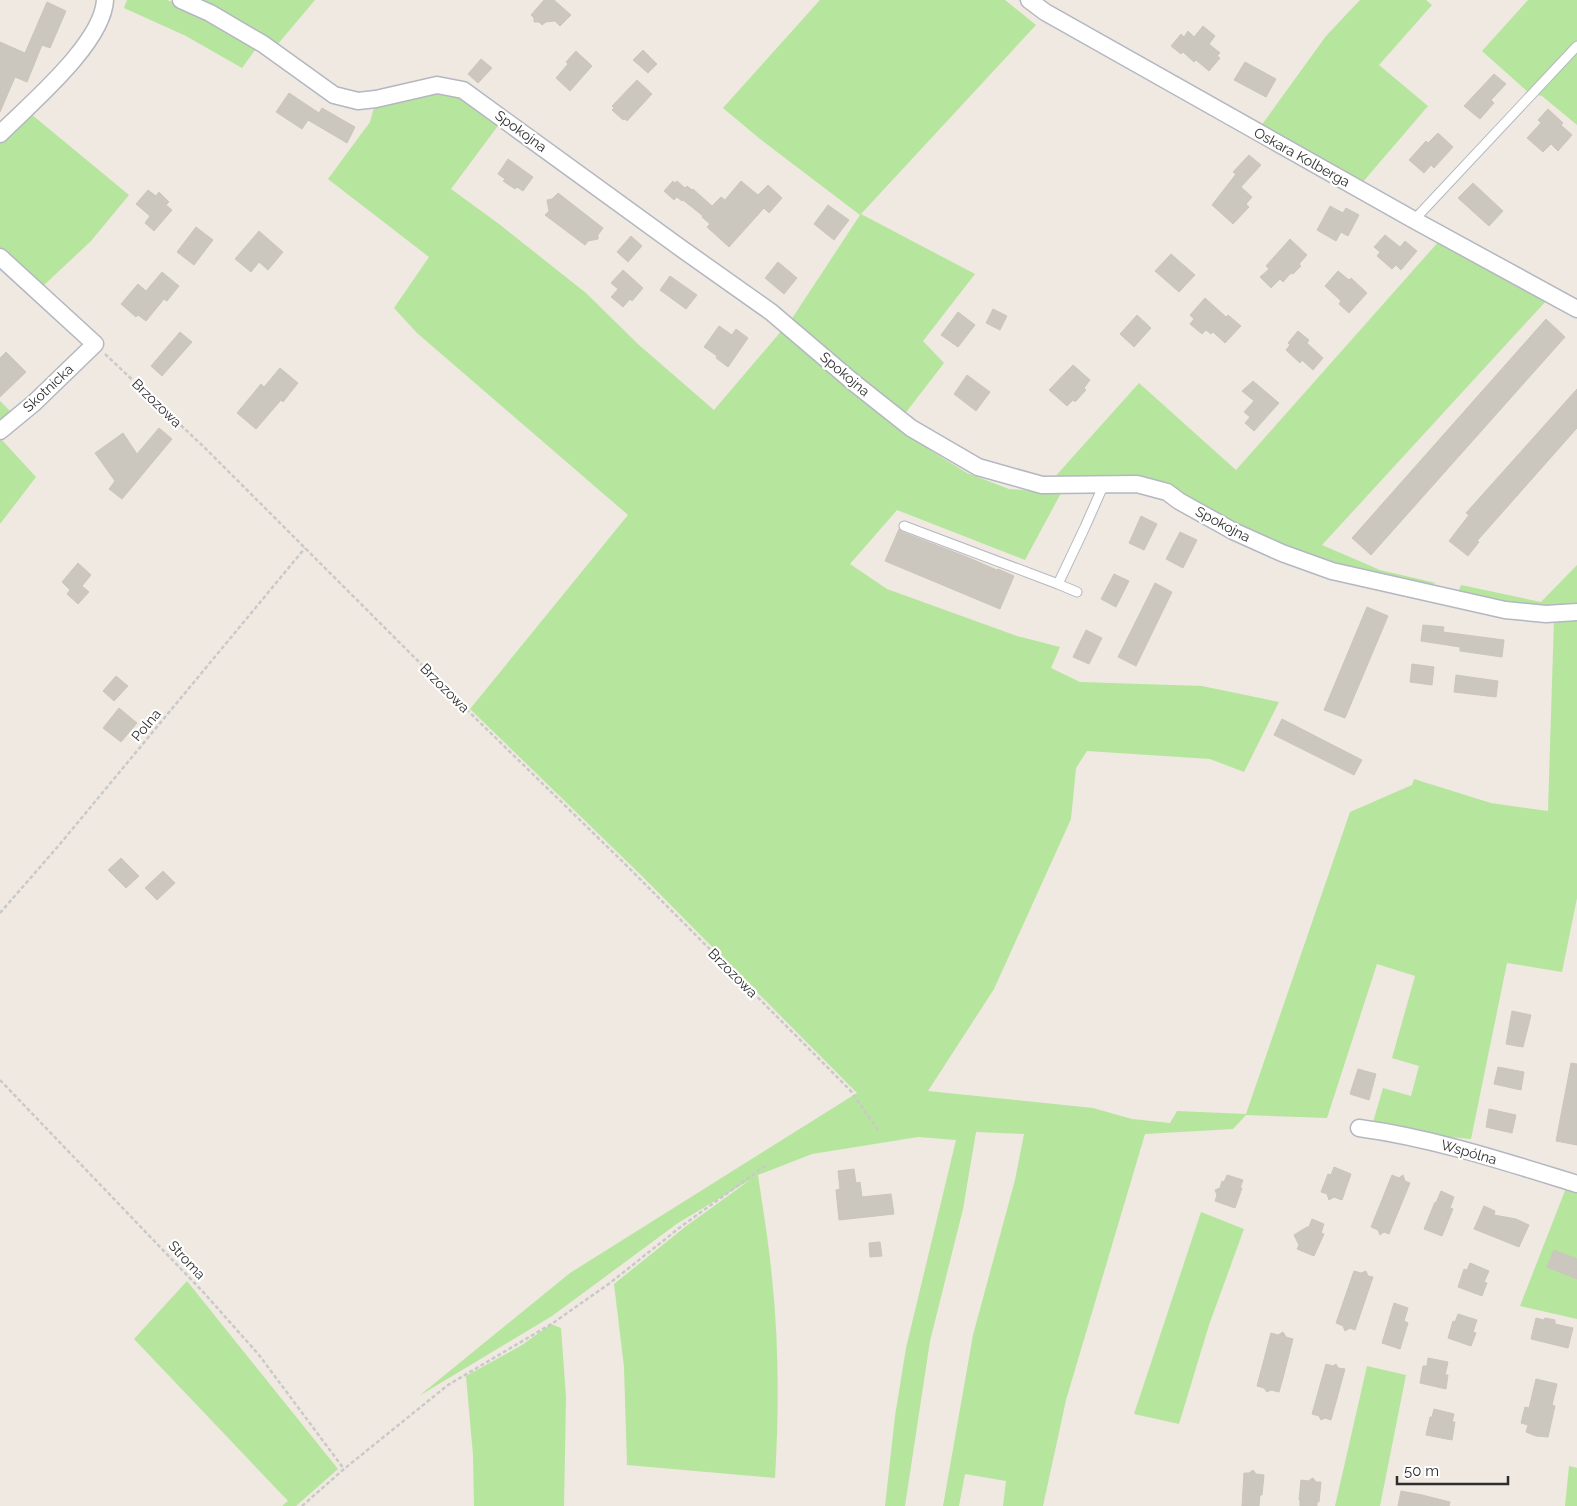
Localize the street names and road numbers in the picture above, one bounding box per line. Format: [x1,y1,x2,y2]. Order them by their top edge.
street label: Spokojna [492,107,550,155]
street label: Oskara Kolberga [1251,124,1353,190]
street label: Spokojna [817,349,873,399]
street label: Skotnicka [20,361,76,415]
street label: Brzozowa [129,375,185,431]
street label: Spokojna [1193,503,1253,545]
street label: Brzozowa [417,660,473,716]
street label: Polna [128,706,164,744]
street label: Brzozowa [705,945,761,1001]
street label: Wspólna [1439,1136,1499,1168]
street label: Stroma [165,1238,209,1282]

